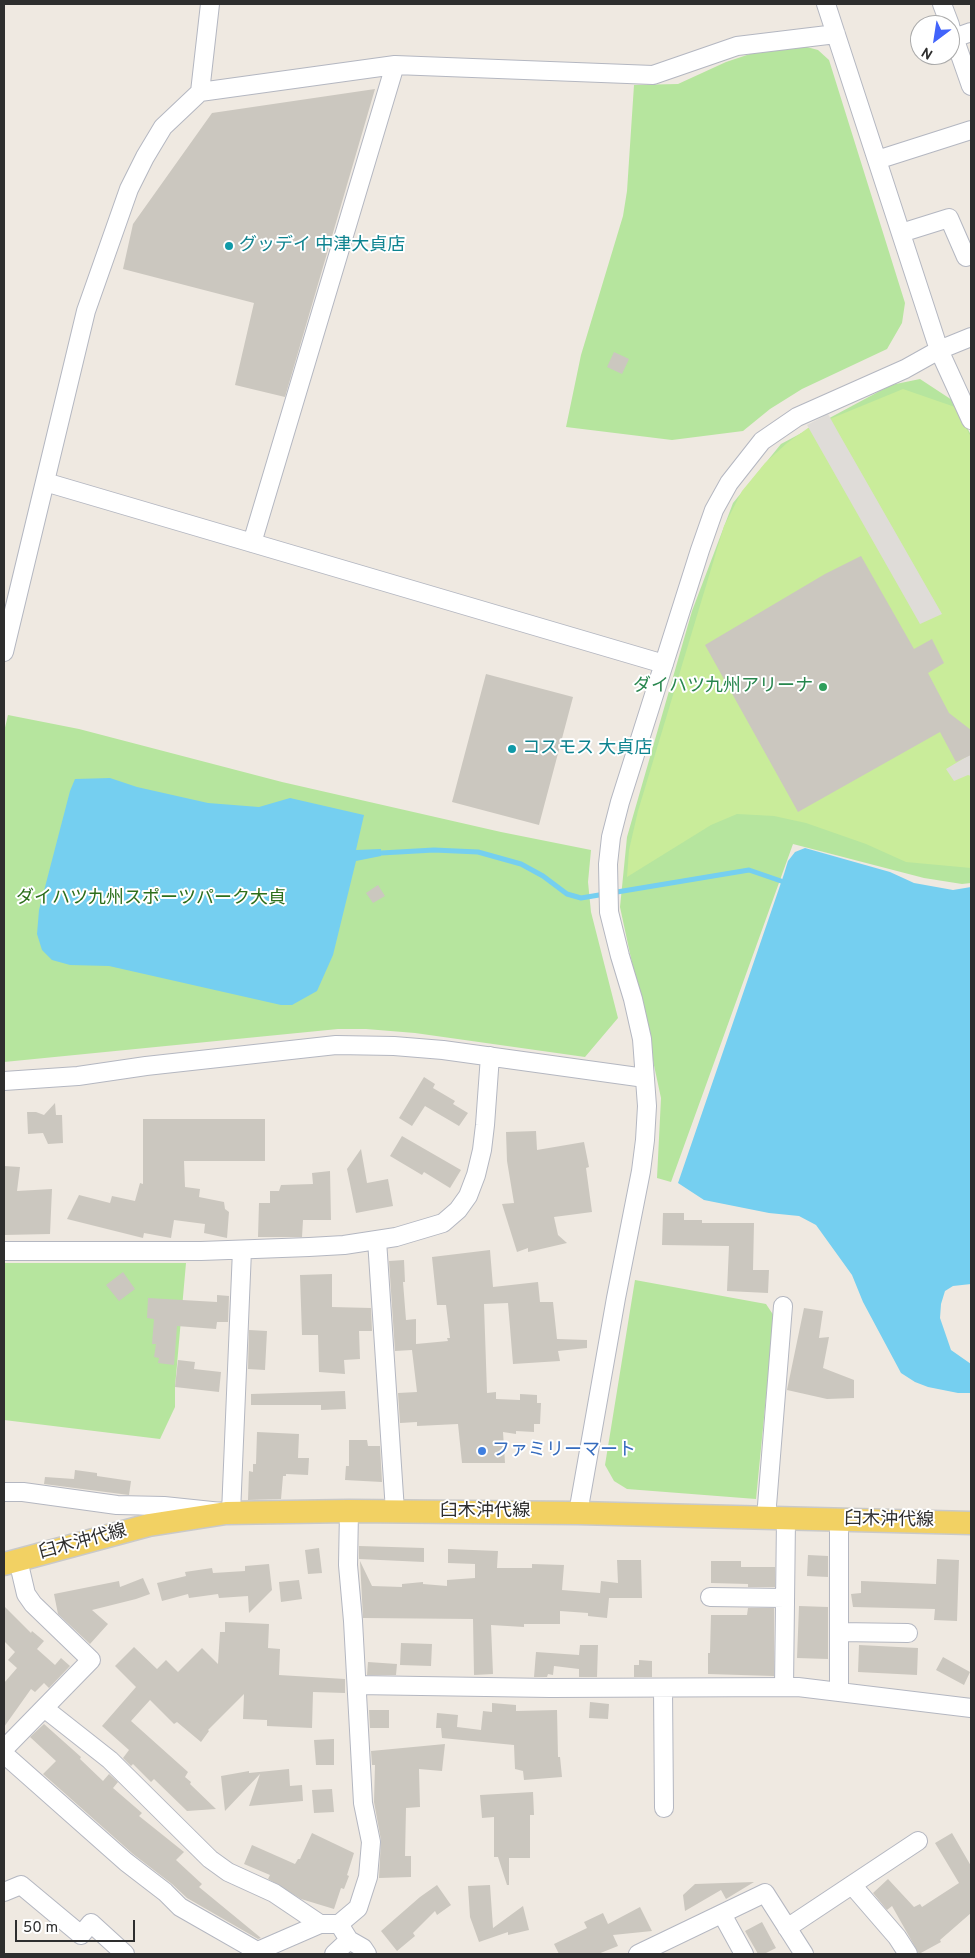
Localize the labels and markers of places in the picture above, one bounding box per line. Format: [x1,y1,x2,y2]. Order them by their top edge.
place label: グッデイ 中津大貞店 [239,235,405,257]
marker: グッデイ 中津大貞店 [223,240,235,252]
place label: ダイハツ九州アリーナ [633,676,813,698]
marker: ダイハツ九州アリーナ [817,681,829,693]
place label: コスモス 大貞店 [522,738,652,760]
marker: コスモス 大貞店 [506,743,518,755]
place label: ファミリーマート [492,1440,636,1462]
marker: ファミリーマート [476,1445,488,1457]

